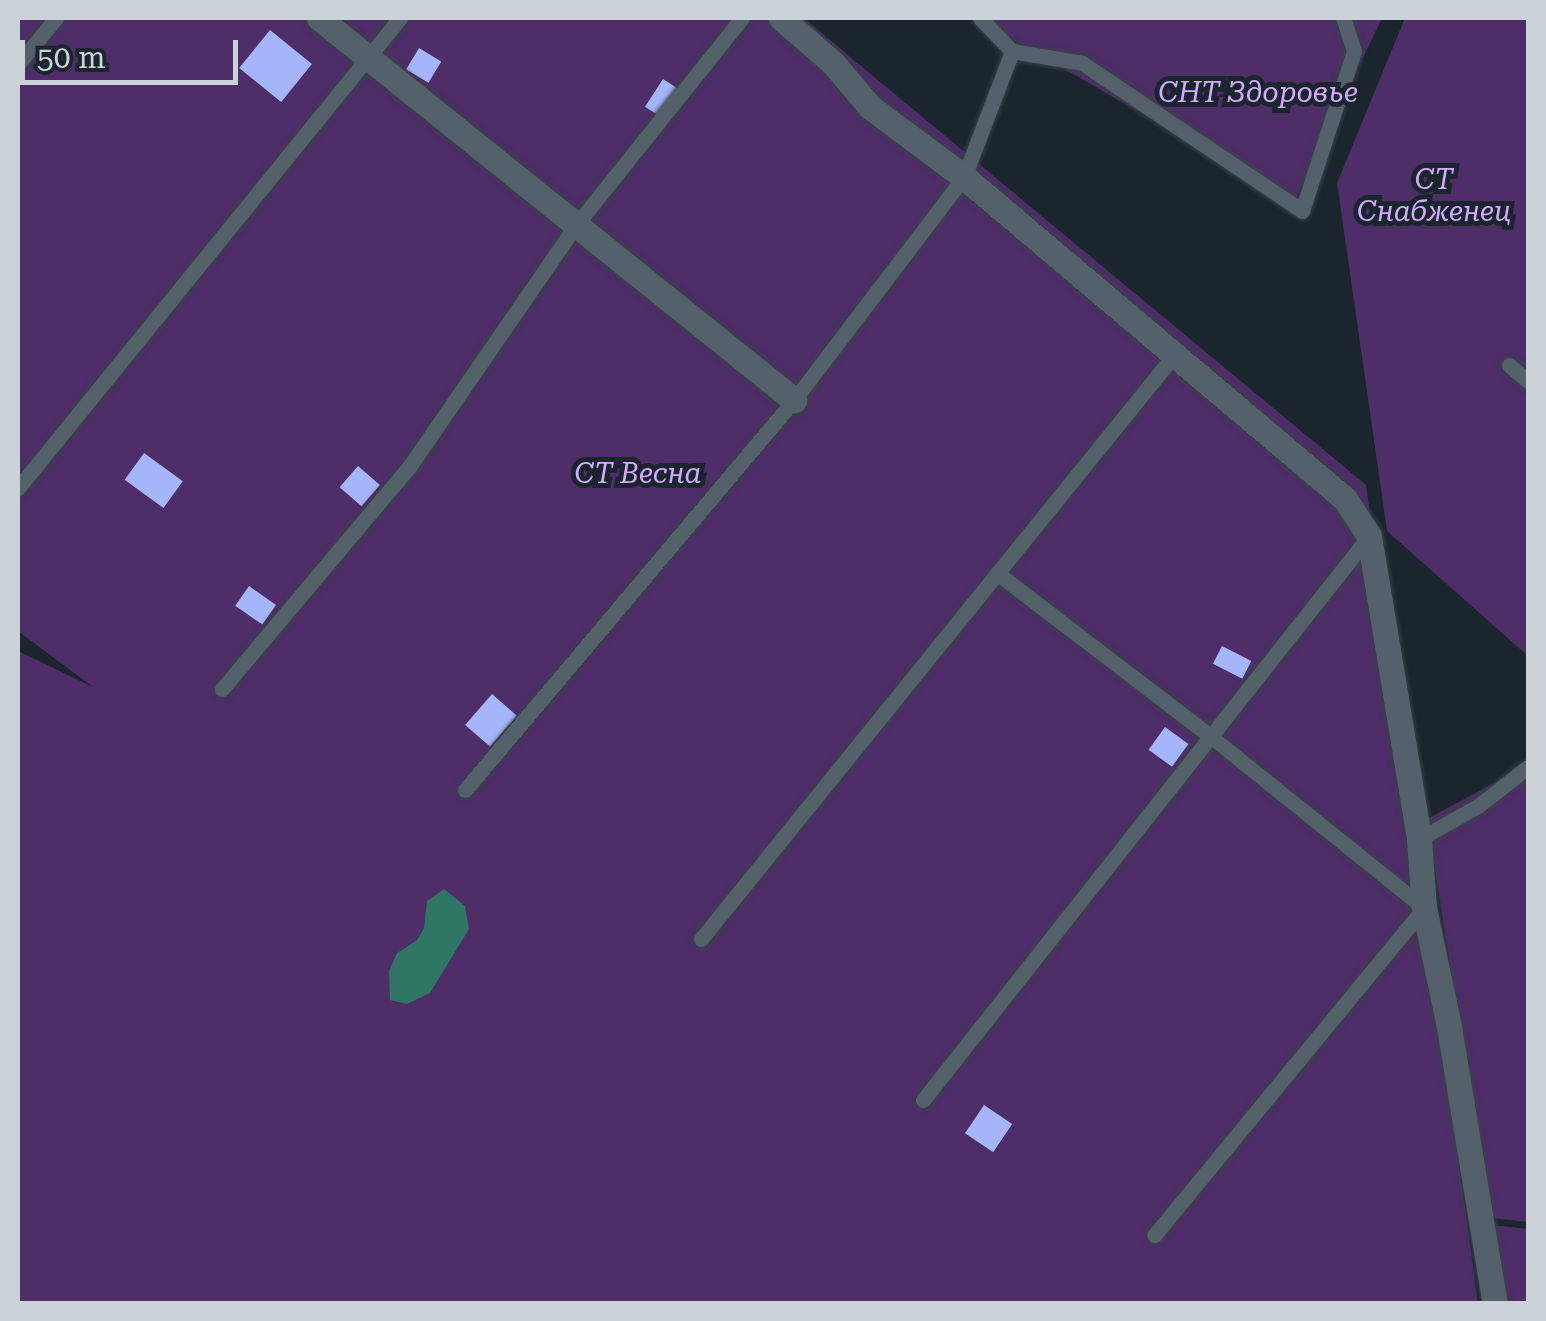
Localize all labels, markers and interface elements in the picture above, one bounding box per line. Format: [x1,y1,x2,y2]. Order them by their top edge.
scale bar [25,20,242,82]
text: 50 m [37,40,106,75]
park label: СНТ Здоровье [1158,76,1358,110]
park label: СТ Снабженец [1357,163,1511,229]
park label: СТ Весна [575,457,701,491]

